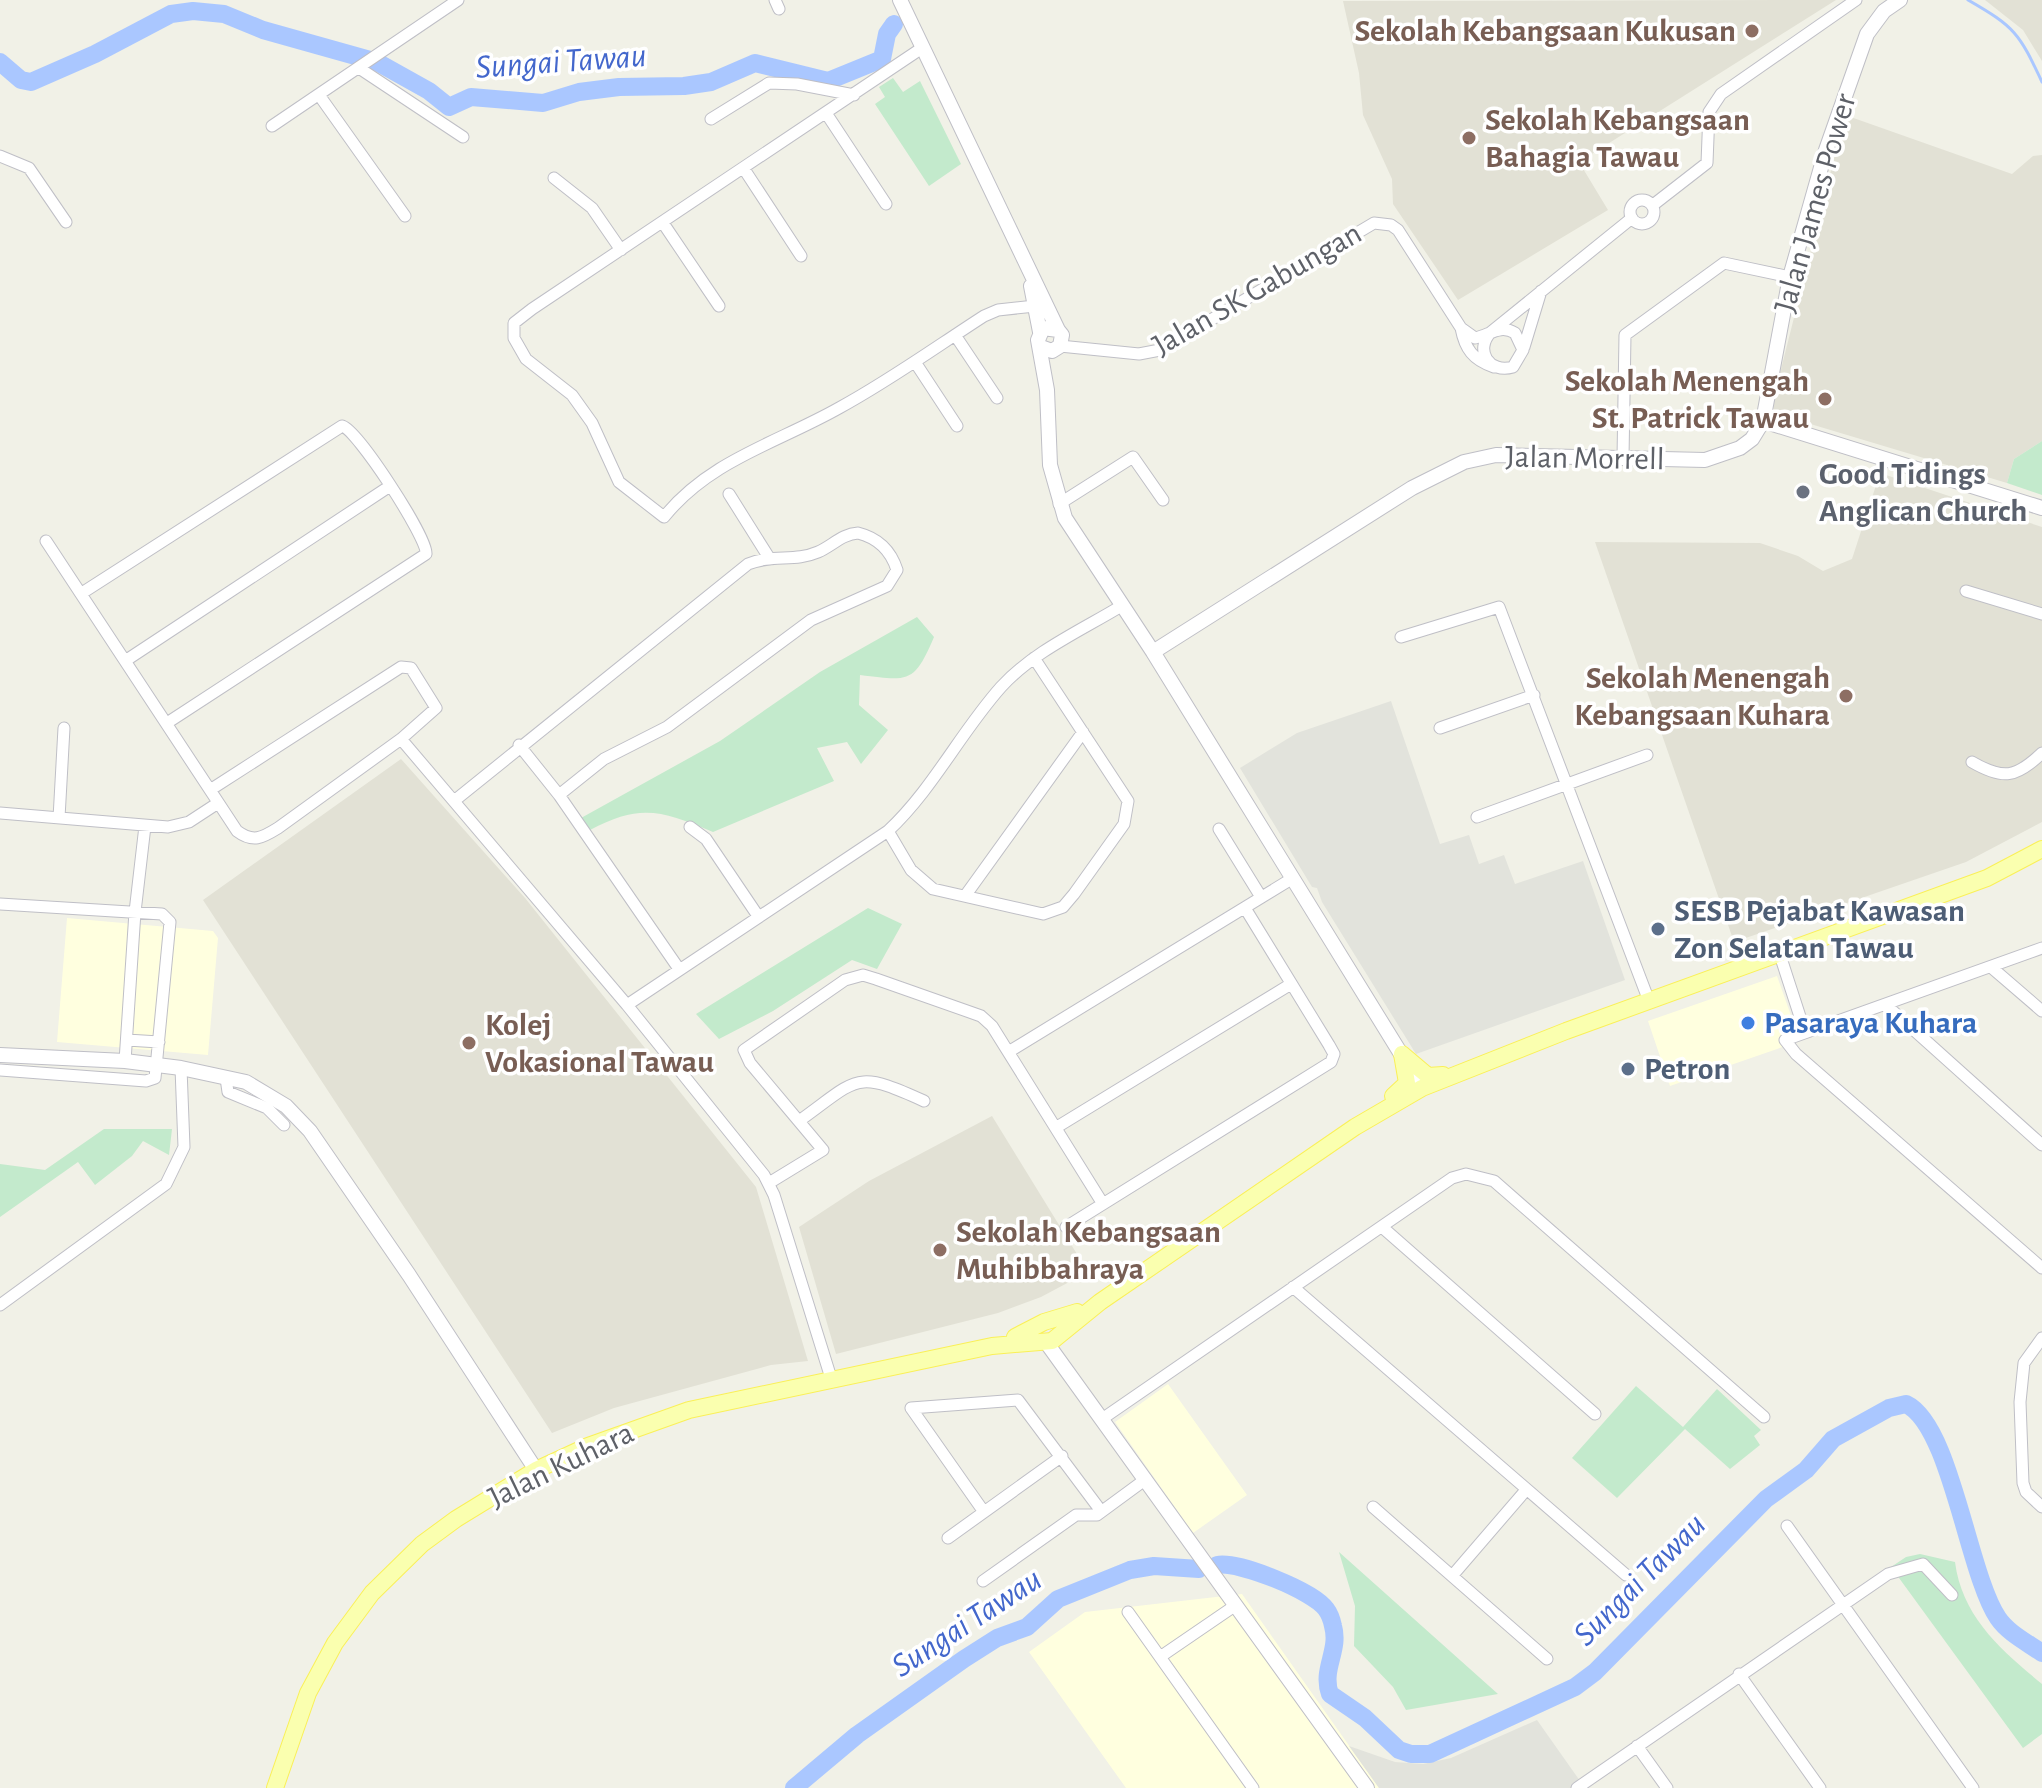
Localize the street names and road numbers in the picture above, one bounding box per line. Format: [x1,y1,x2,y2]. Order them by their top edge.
street label: Jalan James Power [1768,89,1862,316]
street label: Jalan SK Gabungan [1147,216,1367,362]
street label: Jalan Morrell [1505,441,1665,475]
street label: Jalan Kuhara [483,1416,639,1514]

